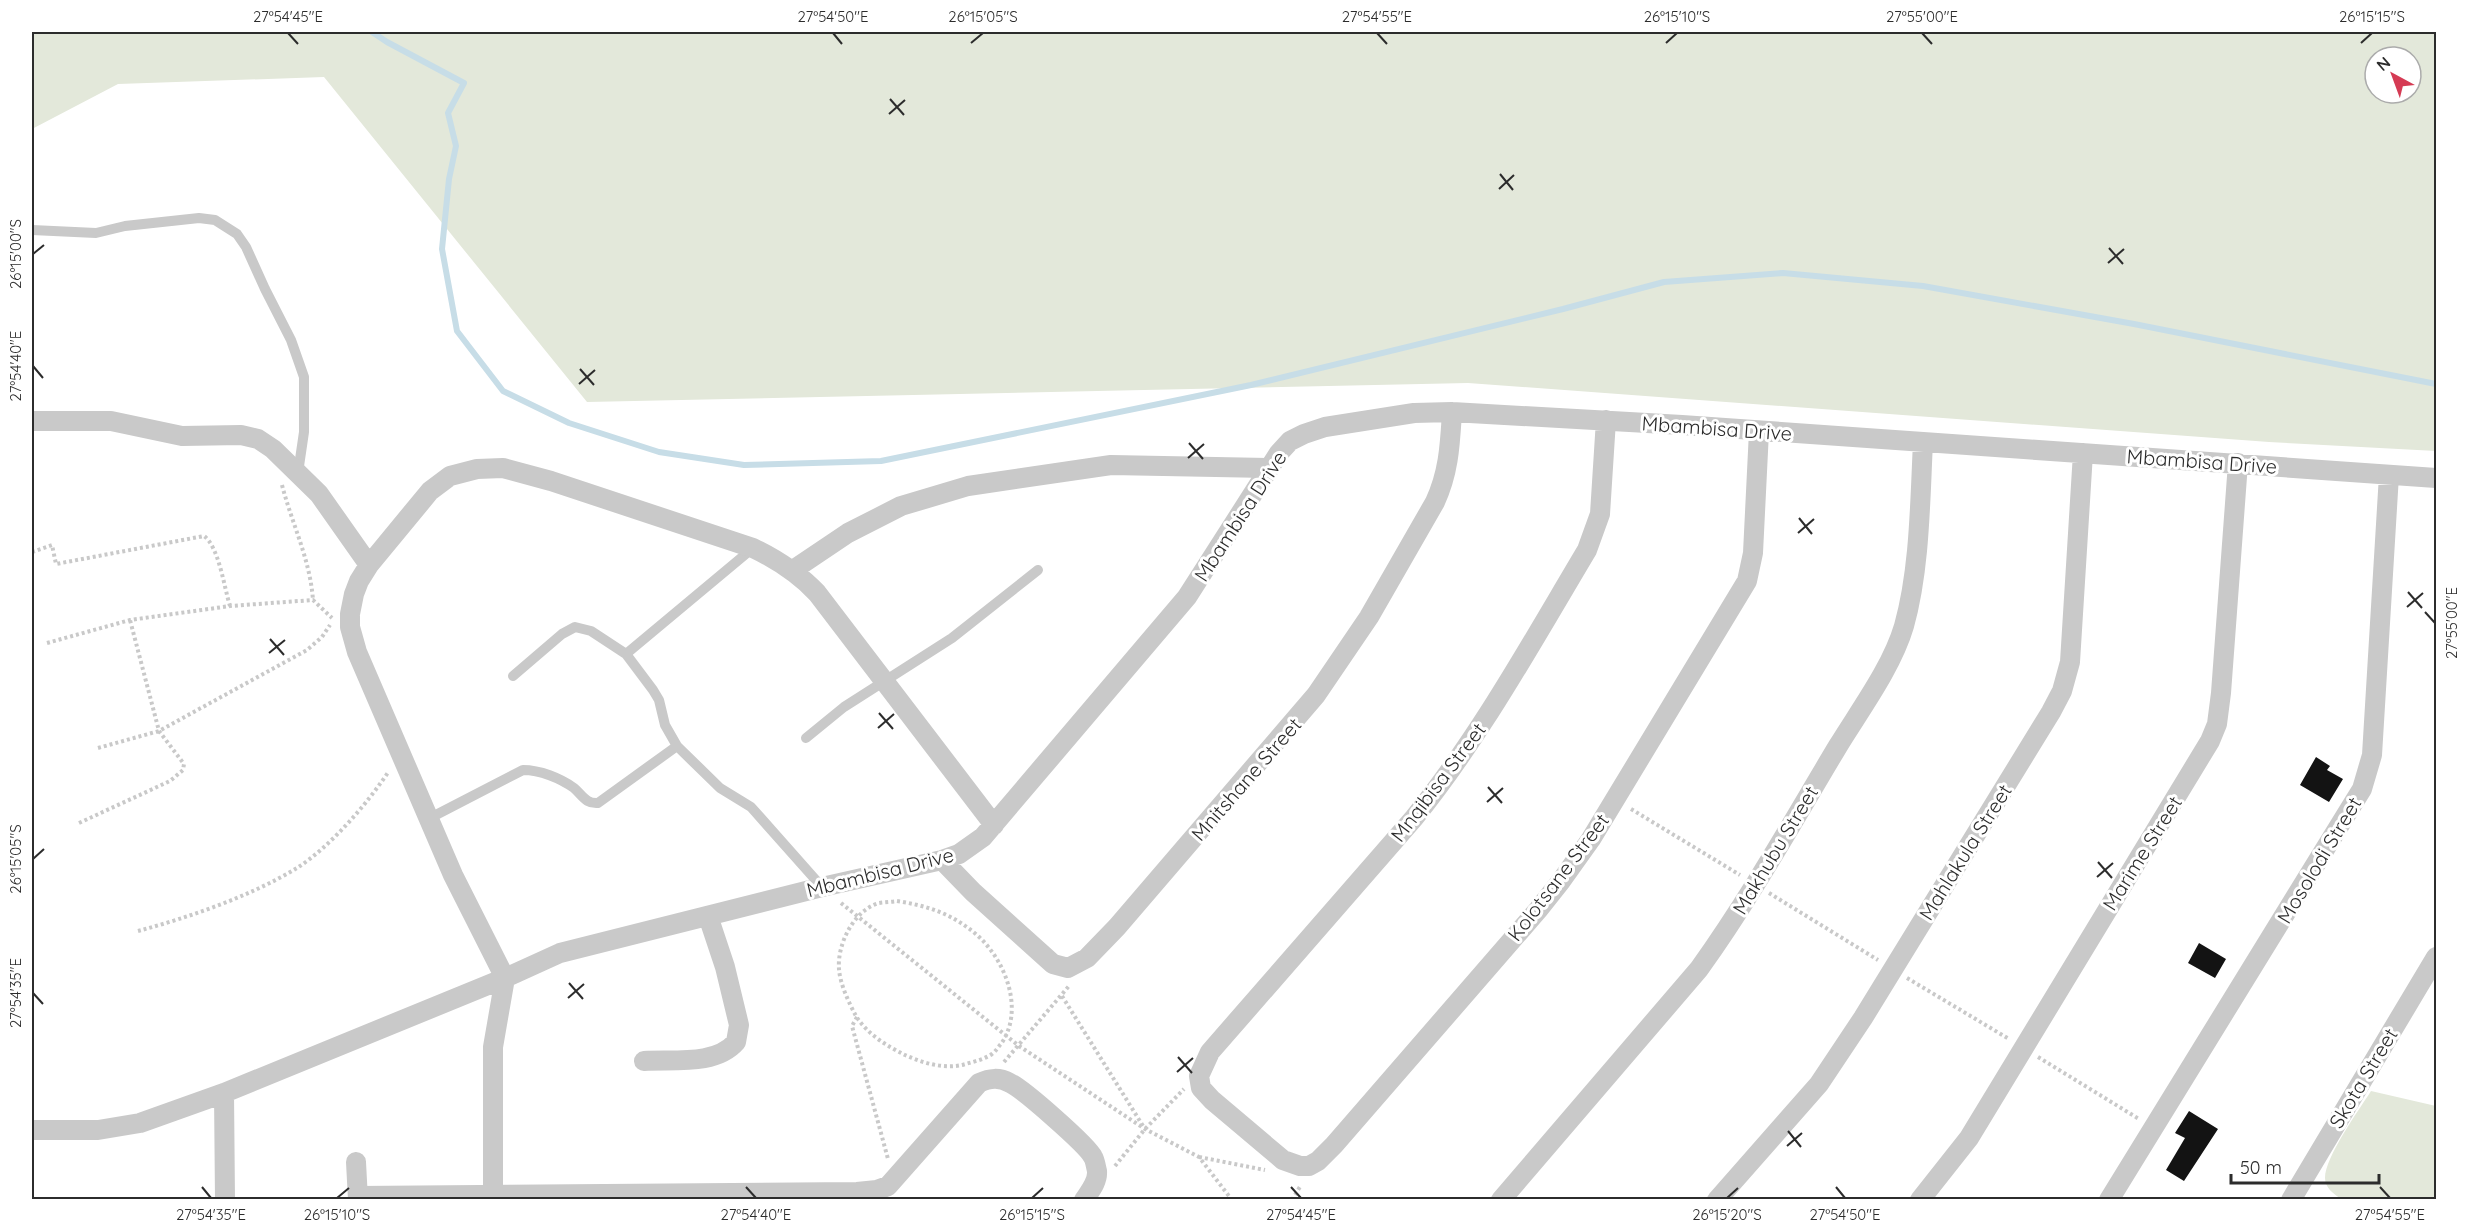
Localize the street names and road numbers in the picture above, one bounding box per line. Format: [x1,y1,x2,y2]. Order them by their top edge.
street label: Mbambisa Drive [1641,410,1793,446]
street label: Mbambisa Drive [2126,443,2278,479]
street label: Mbambisa Drive [1188,446,1292,586]
street label: Mnitshane Street [1186,712,1307,846]
street label: Mnqibisa Street [1385,717,1491,847]
street label: Mahlakula Street [1913,779,2017,925]
street label: Makhubu Street [1727,781,1823,919]
street label: Marime Street [2097,791,2187,915]
street label: Mosolodi Street [2271,792,2367,928]
street label: Kolotsane Street [1502,808,1614,946]
street label: Mbambisa Drive [804,842,956,902]
street label: Skota Street [2323,1023,2403,1133]

